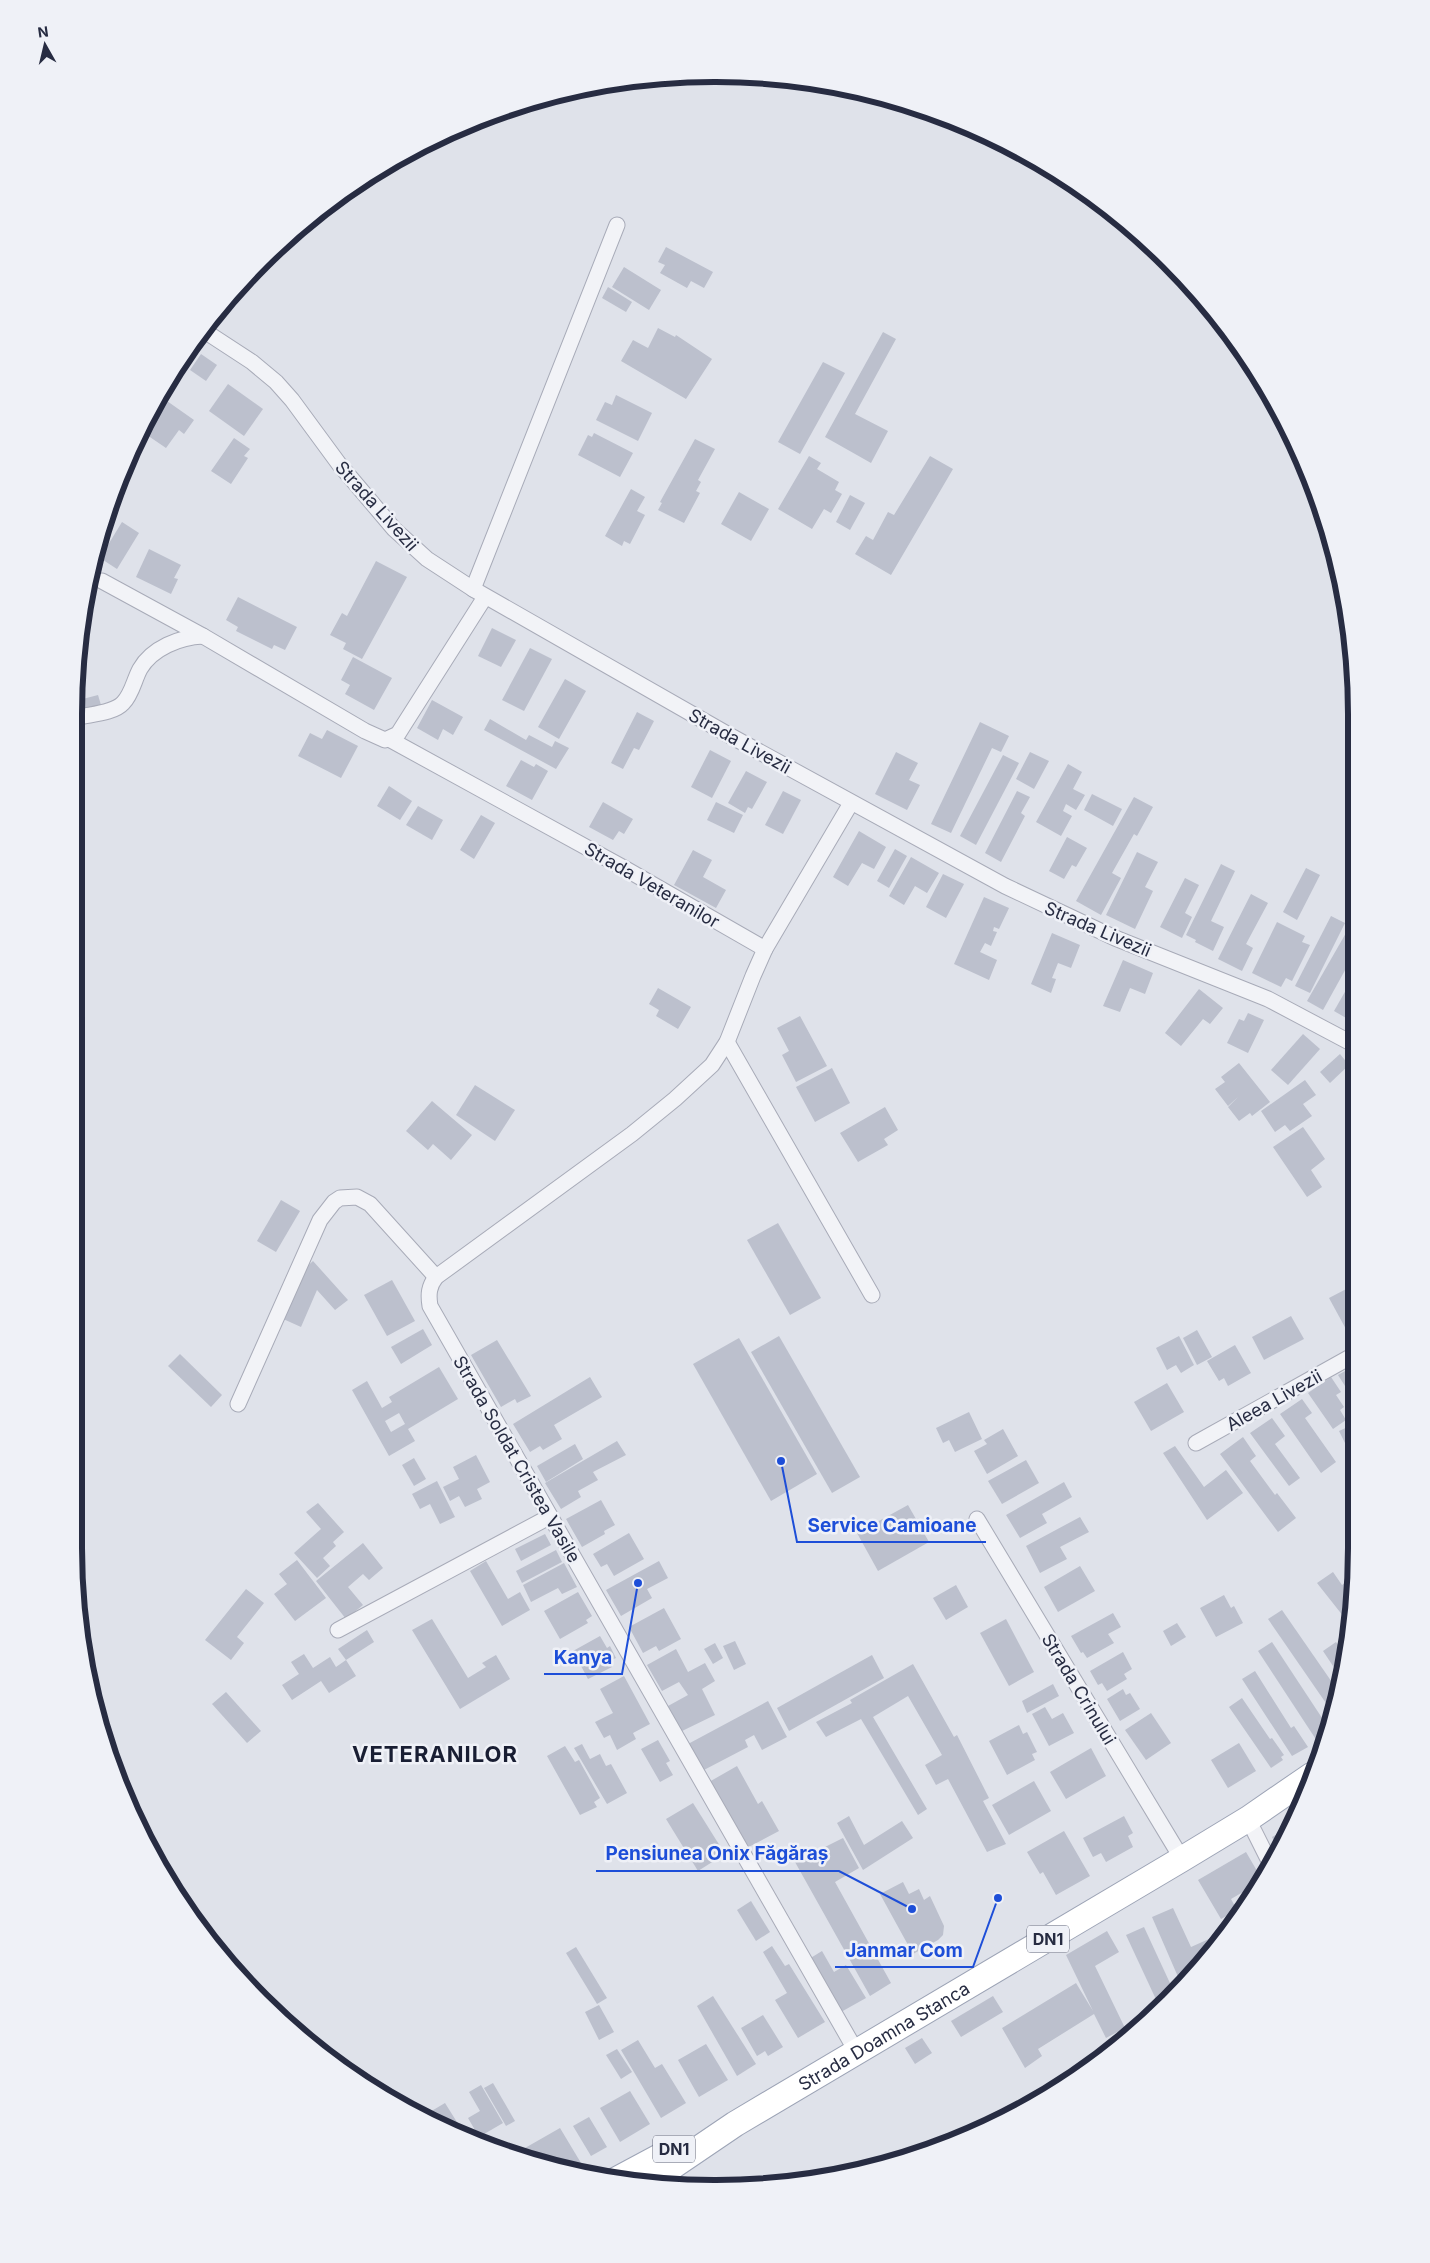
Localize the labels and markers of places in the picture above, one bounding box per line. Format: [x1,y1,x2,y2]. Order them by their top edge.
callout: Service Camioane [797,1508,986,1542]
callout: Kanya [544,1640,622,1674]
callout: Pensiunea Onix Făgăraș [596,1837,839,1871]
callout: Janmar Com [835,1933,973,1967]

